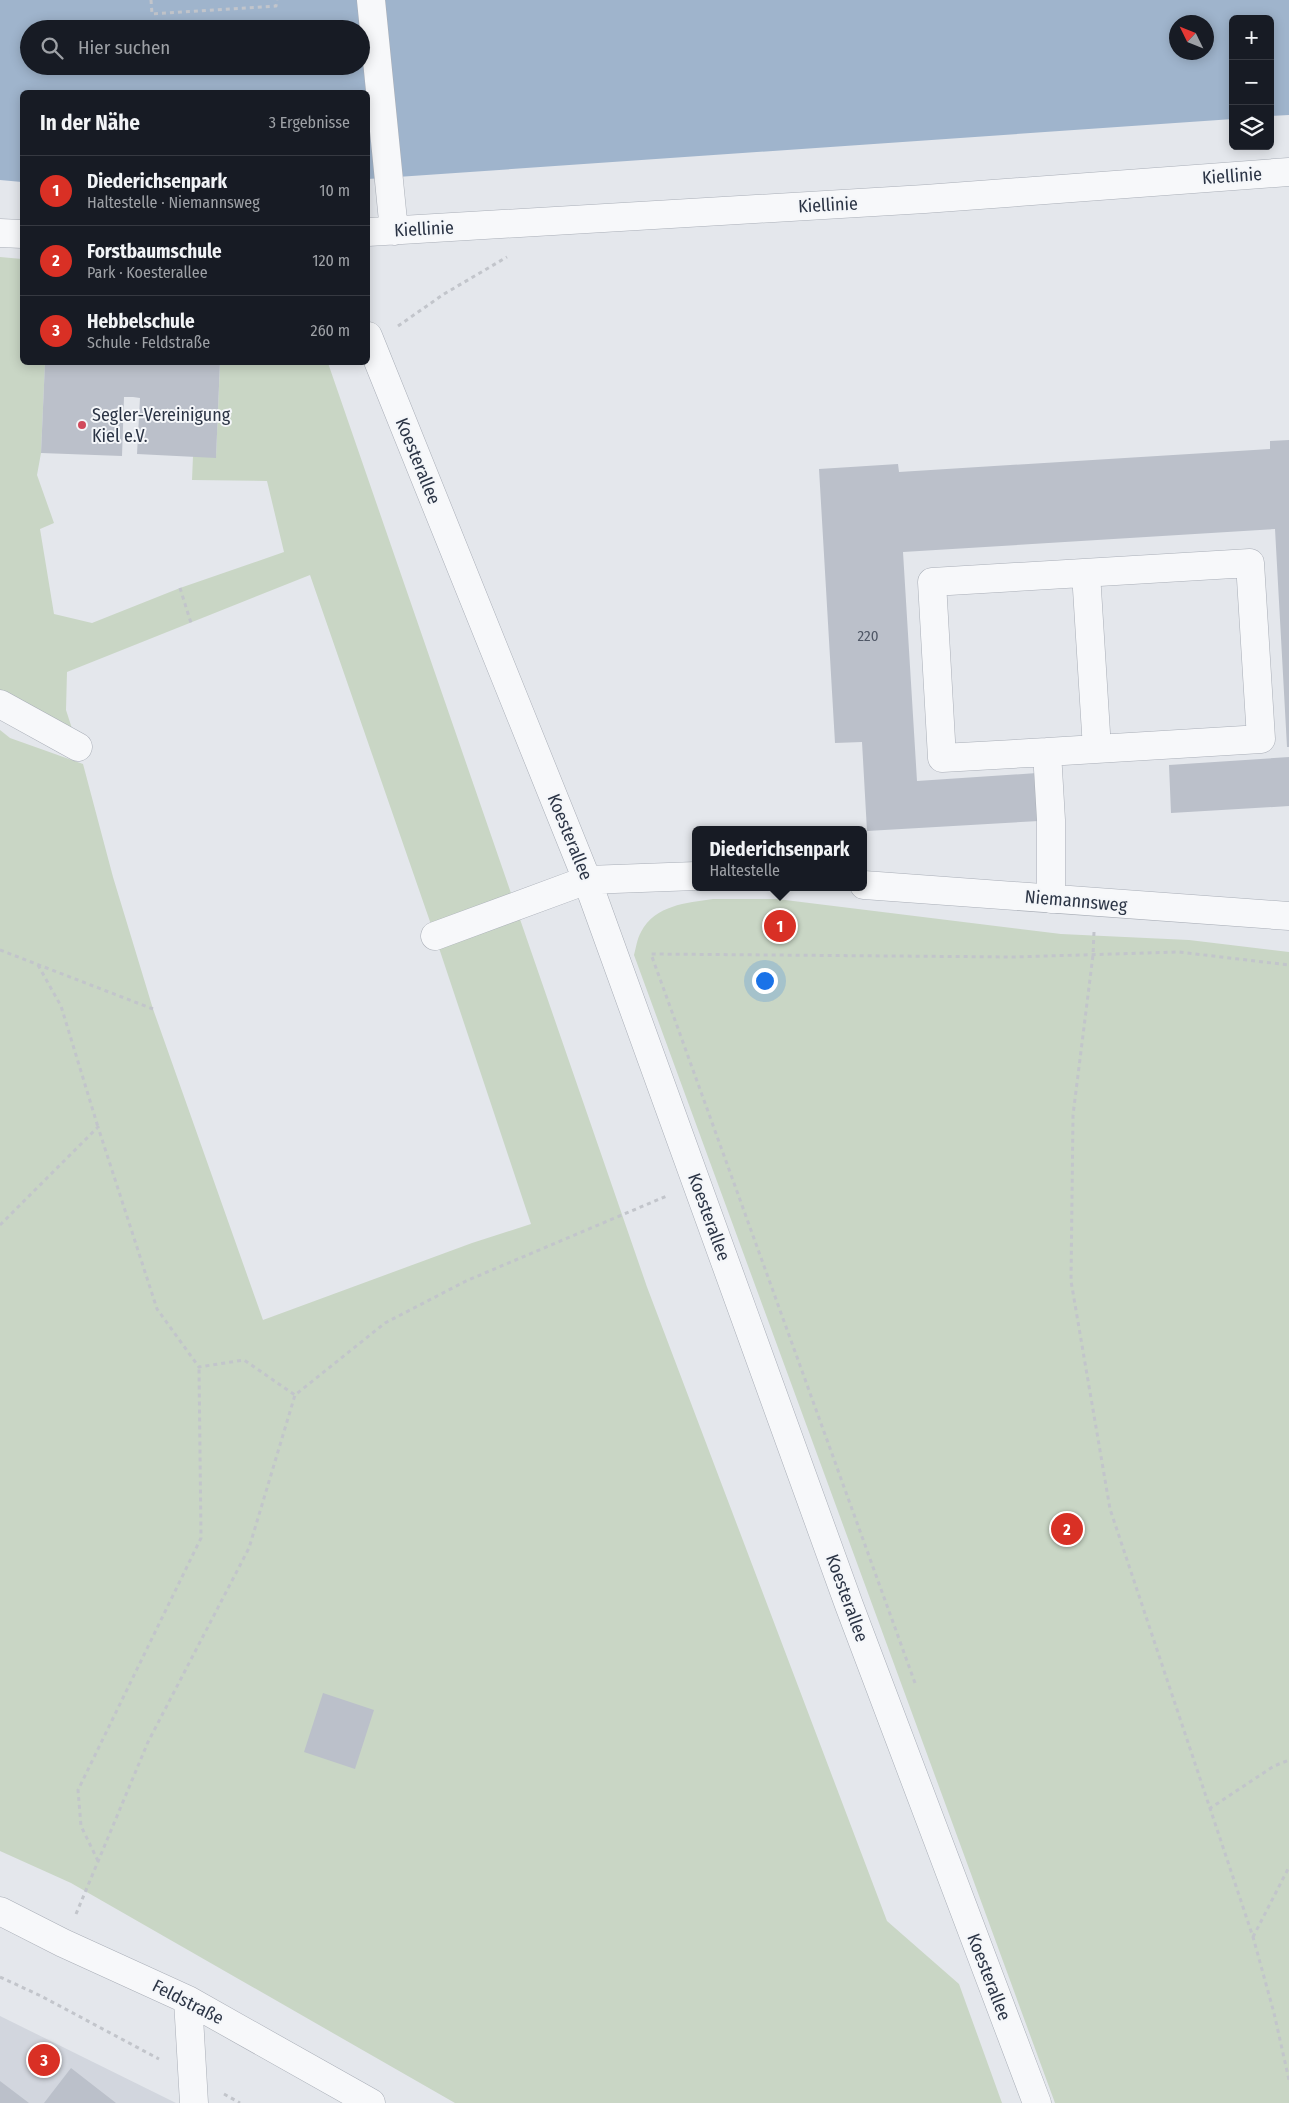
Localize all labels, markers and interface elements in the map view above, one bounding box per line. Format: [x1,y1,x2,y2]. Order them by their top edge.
north arrow [1169,15,1214,60]
map controls [1229,15,1274,150]
button: + [1229,15,1274,60]
search box [20,20,370,75]
icon: search [38,34,66,62]
text: Hier suchen [78,36,170,59]
button: − [1229,60,1274,105]
button: layers [1229,105,1274,150]
text: In der Nähe [40,110,140,136]
text: 3 Ergebnisse [269,113,350,132]
street label: Kiellinie [1201,163,1263,189]
text: Diederichsenpark [87,170,227,193]
text: 1 [53,181,59,200]
text: 10 m [319,181,350,200]
street label: Kiellinie [798,192,859,218]
text: Haltestelle · Niemannsweg [87,193,260,212]
street label: Kiellinie [394,216,455,242]
text: Forstbaumschule [87,240,222,263]
text: 2 [52,251,60,270]
text: 120 m [312,251,350,270]
text: Park · Koesterallee [87,263,208,282]
text: Hebbelschule [87,310,195,333]
text: 3 [52,321,60,340]
text: 260 m [311,321,350,340]
text: Schule · Feldstraße [87,333,210,352]
place label: Segler-Vereinigung Kiel e.V. [92,404,231,447]
street label: Koesterallee [391,415,445,508]
marker: Segler-Vereinigung Kiel e.V. [76,419,88,431]
house number: 220 [857,627,879,645]
street label: Koesterallee [543,791,597,884]
popup [692,826,867,891]
text: Diederichsenpark [709,838,850,861]
text: Haltestelle [709,861,780,880]
street label: Niemannsweg [1024,886,1129,916]
pin: 1 [764,907,796,945]
your location [752,968,778,994]
street label: Koesterallee [683,1170,735,1264]
pin: 2 [1051,1510,1083,1548]
street label: Koesterallee [821,1551,873,1645]
street label: Koesterallee [962,1930,1016,2024]
street label: Feldstraße [149,1975,227,2029]
pin: 3 [28,2041,60,2079]

